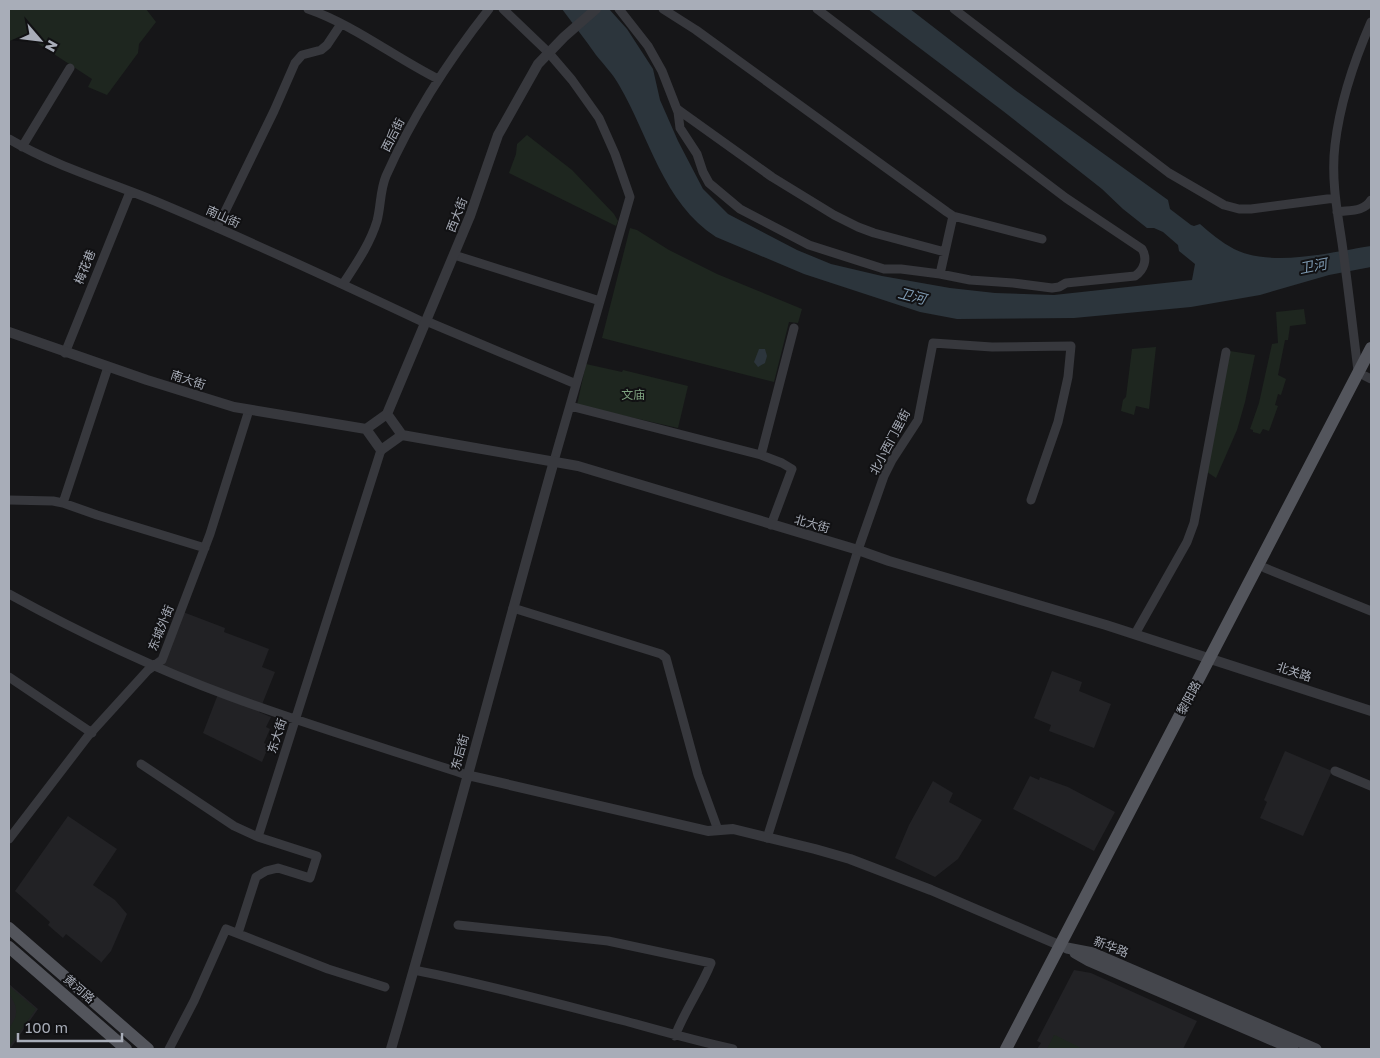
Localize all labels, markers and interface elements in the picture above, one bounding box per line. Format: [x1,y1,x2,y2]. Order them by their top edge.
north arrow [15,15,65,65]
text: N [42,38,62,55]
street label: 西后街 [378,115,407,154]
street label: 西大街 [443,195,470,234]
street label: 南山街 [204,202,243,231]
street label: 梅花巷 [71,247,98,286]
water label: 卫河 [1298,254,1331,277]
water label: 卫河 [896,284,931,308]
street label: 南大街 [169,367,208,392]
park label: 文庙 [621,387,645,402]
street label: 北小西门里街 [866,406,913,477]
street label: 北大街 [793,511,832,536]
street label: 东城外街 [145,603,176,653]
street label: 北关路 [1275,659,1314,684]
street label: 黎阳路 [1173,678,1204,717]
street label: 东大街 [264,716,289,755]
street label: 东后街 [448,733,471,771]
street label: 新华路 [1092,933,1131,960]
street label: 黄河路 [61,971,98,1006]
scale bar [18,1010,121,1042]
text: 100 m [25,1018,68,1036]

